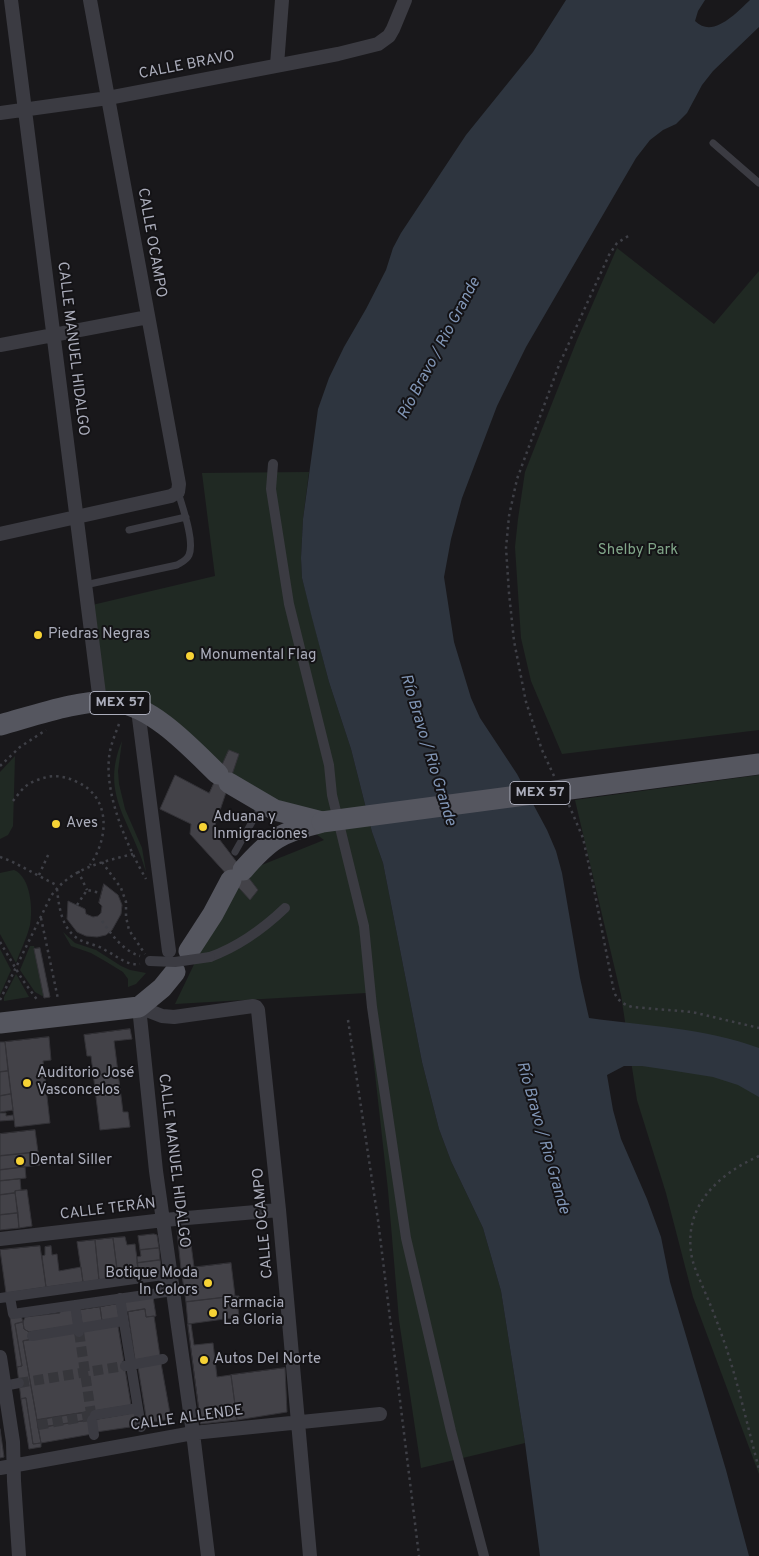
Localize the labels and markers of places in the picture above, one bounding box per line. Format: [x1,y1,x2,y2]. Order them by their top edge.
place label: Piedras Negras [48,626,150,644]
marker: Piedras Negras [32,629,44,641]
place label: Monumental Flag [200,647,317,665]
marker: Monumental Flag [184,650,196,662]
place label: Aduana y Inmigraciones [213,809,308,844]
place label: Aves [66,815,98,833]
marker: Aves [50,818,62,830]
marker: Aduana y Inmigraciones [197,821,209,833]
place label: Auditorio José Vasconcelos [37,1065,134,1100]
marker: Auditorio José Vasconcelos [21,1077,33,1089]
place label: Dental Siller [30,1152,112,1170]
marker: Dental Siller [14,1155,26,1167]
place label: Botique Moda In Colors [105,1265,198,1300]
marker: Botique Moda In Colors [202,1277,214,1289]
place label: Farmacia La Gloria [223,1295,284,1330]
marker: Farmacia La Gloria [207,1307,219,1319]
place label: Autos Del Norte [214,1351,321,1369]
marker: Autos Del Norte [198,1354,210,1366]

